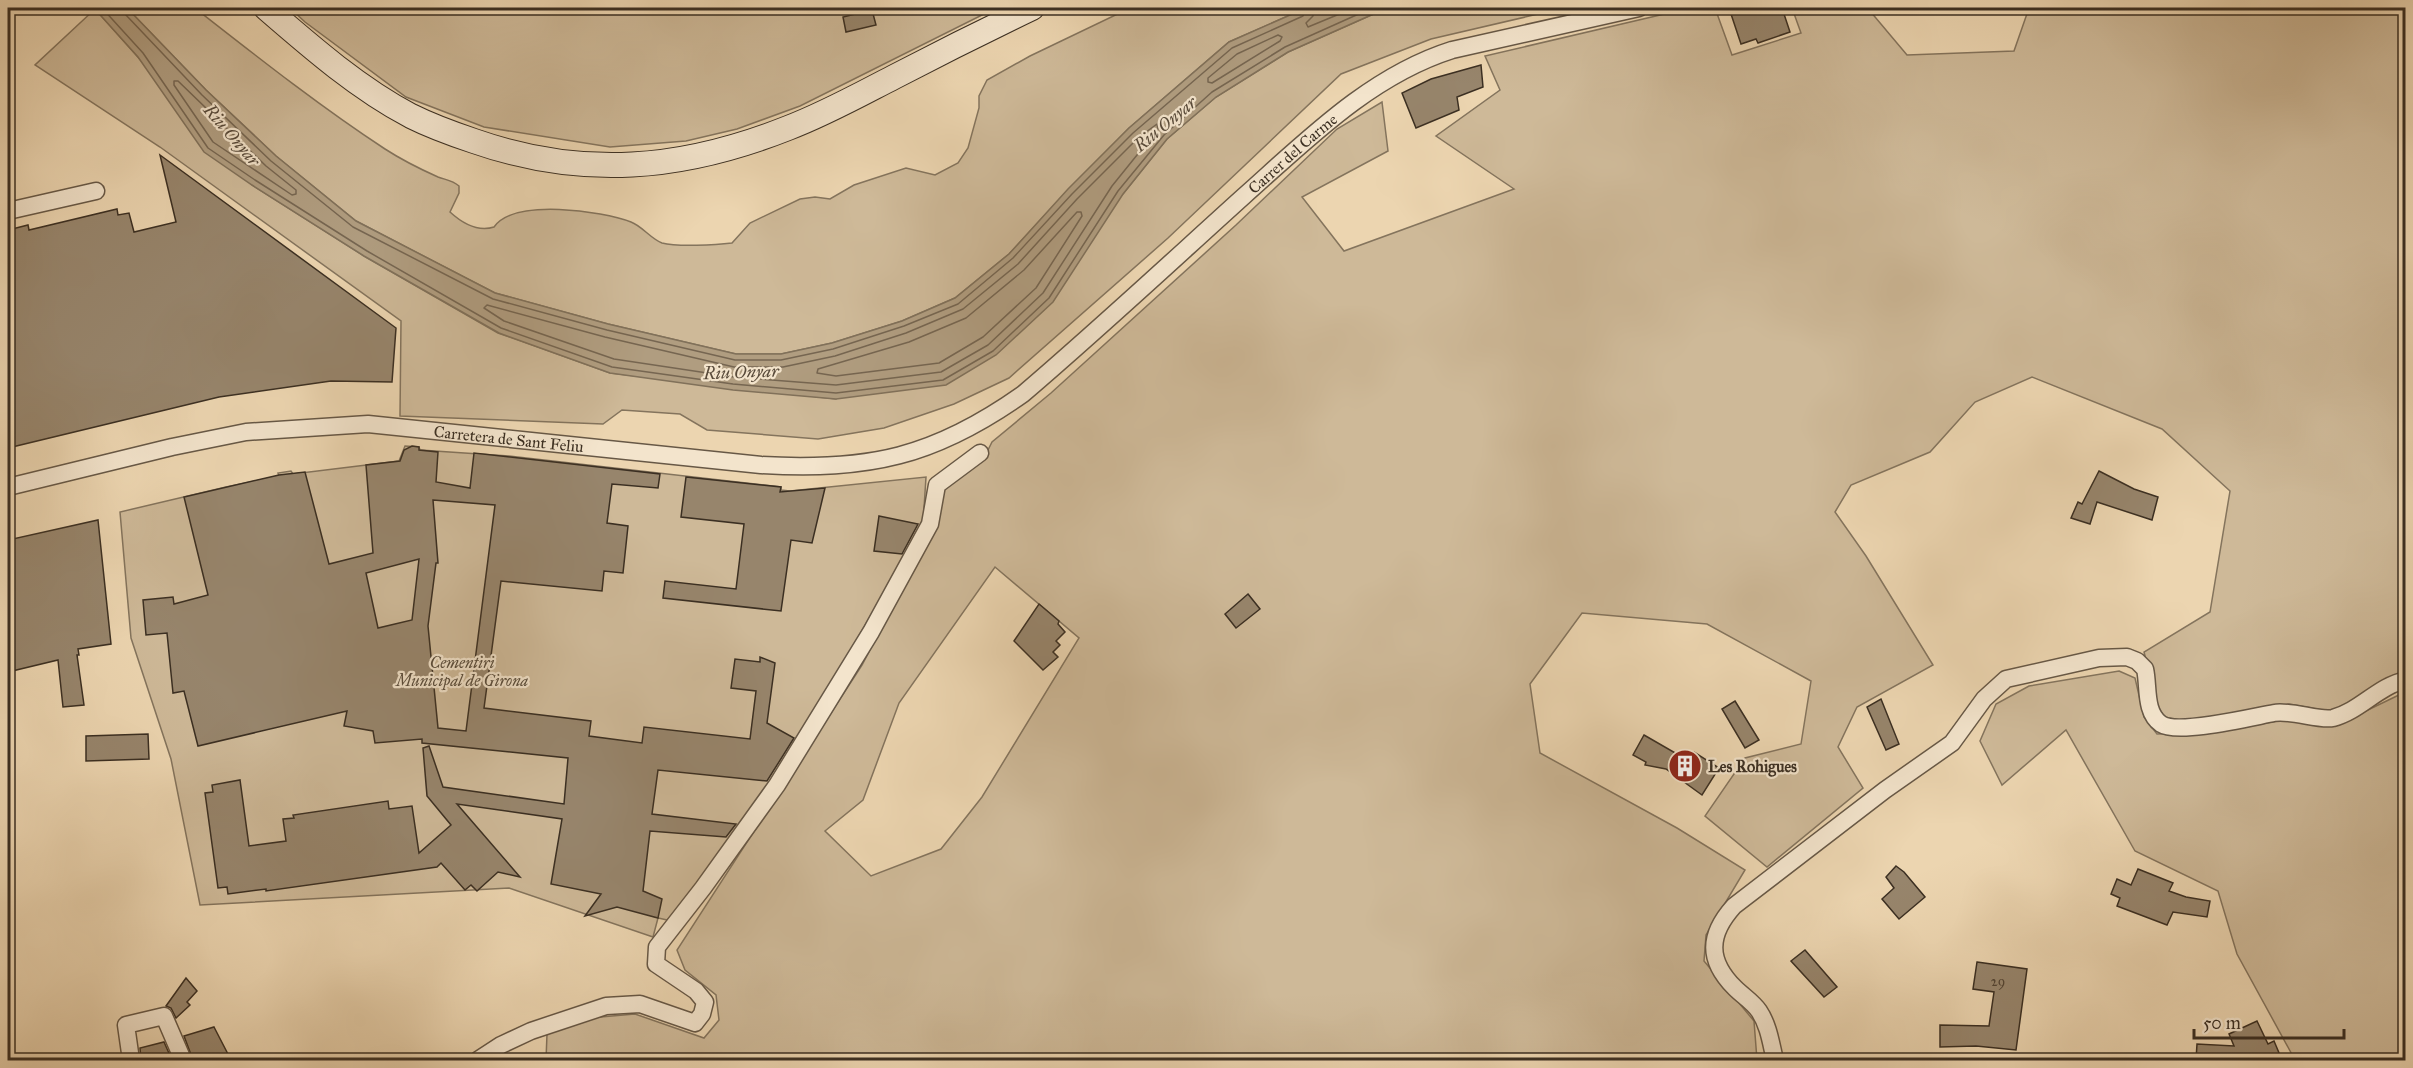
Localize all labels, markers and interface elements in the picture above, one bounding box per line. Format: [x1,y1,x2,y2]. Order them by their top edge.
water label: Riu Onyar [1128,90,1202,157]
water label: Riu Onyar [198,99,266,172]
street label: Carrer del Carme [1244,109,1341,197]
water label: Riu Onyar [702,360,781,384]
street label: Carretera de Sant Feliu [433,421,585,456]
park label: Cementiri Municipal de Girona [394,653,528,691]
building icon: Les Rohigues [1667,748,1703,784]
place label: Les Rohigues [1708,757,1797,777]
house number: 29 [1991,973,2005,990]
scale bar [2194,1002,2344,1040]
text: 50 m [2203,1012,2241,1034]

